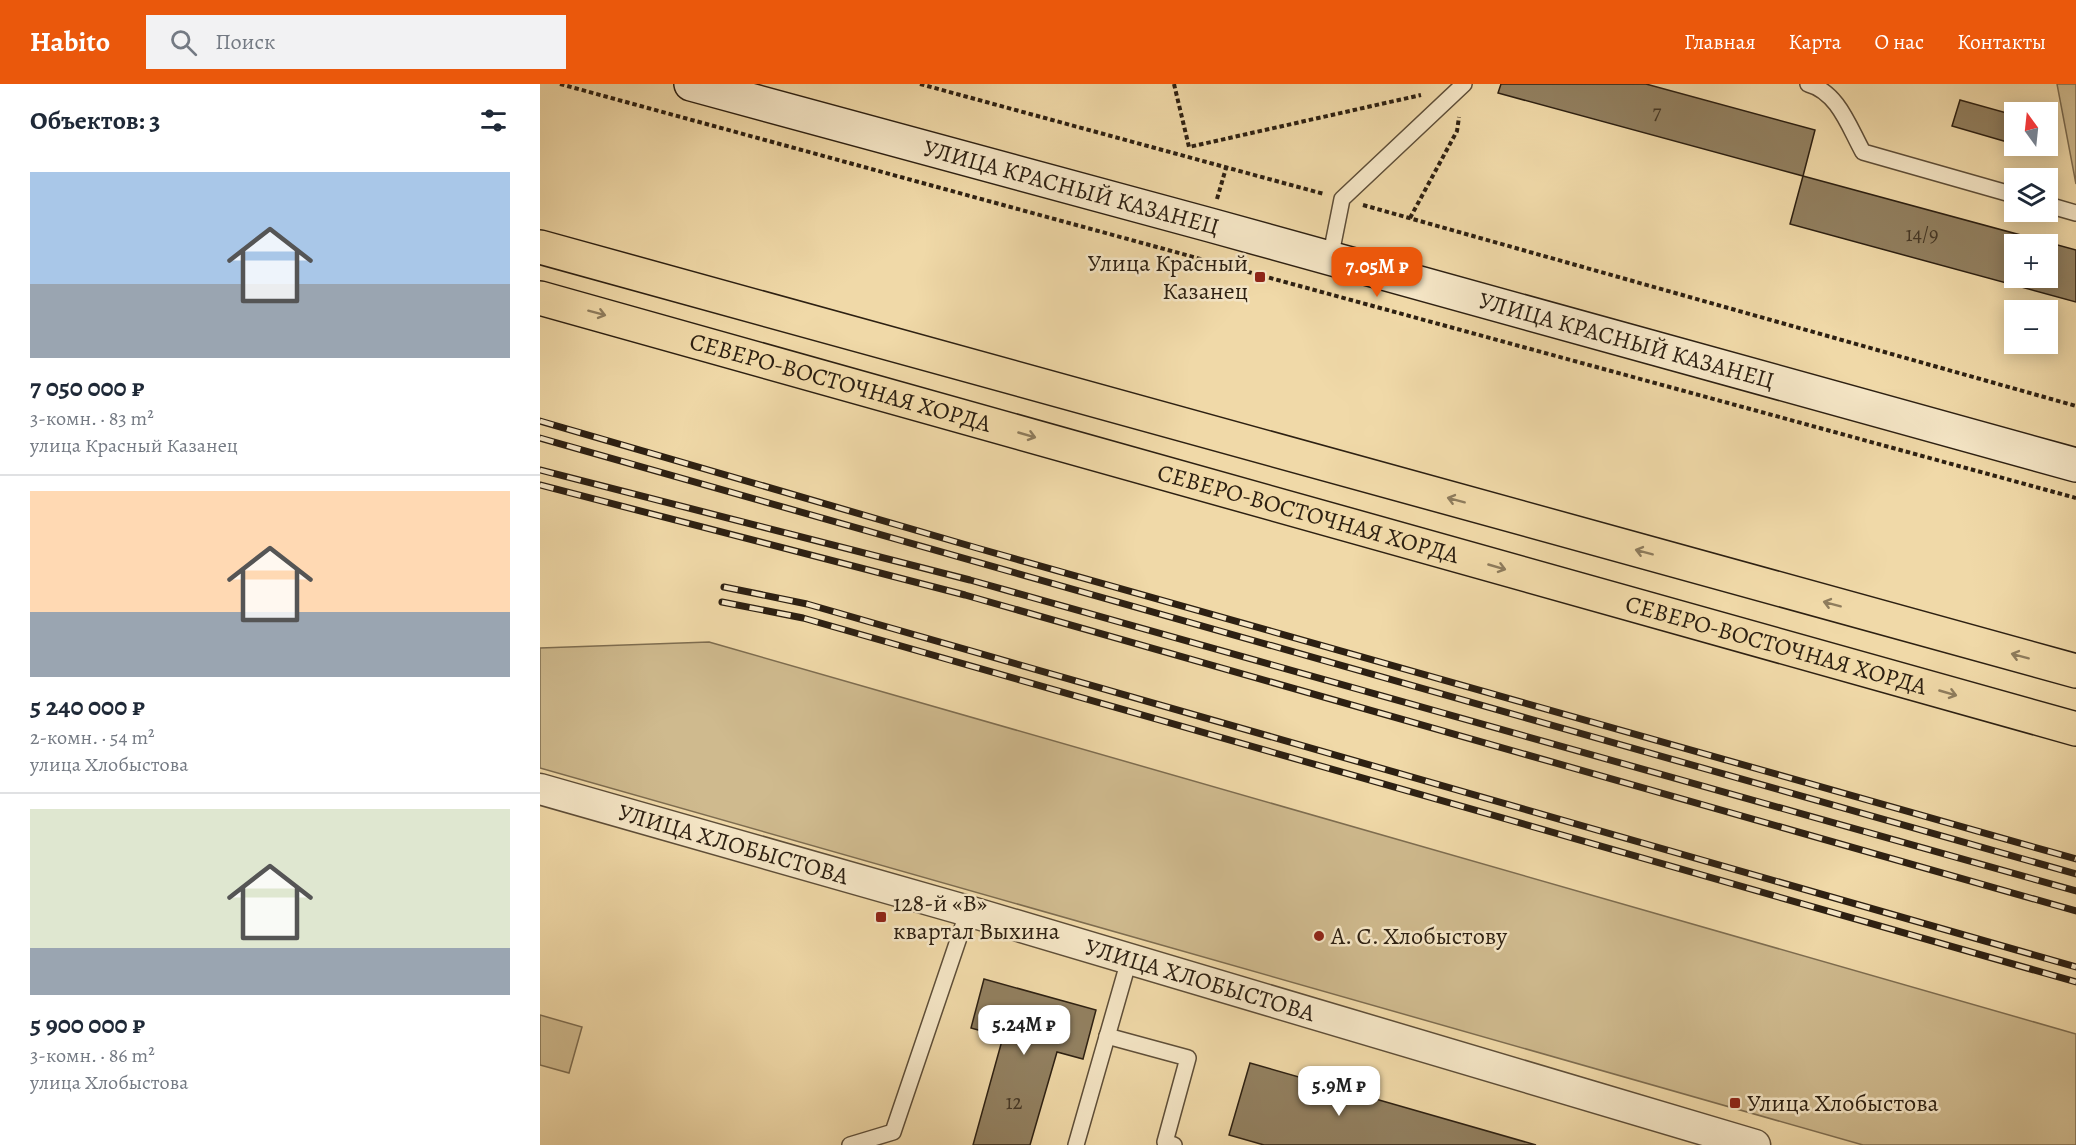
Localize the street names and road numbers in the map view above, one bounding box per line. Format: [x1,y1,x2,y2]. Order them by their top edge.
street label: УЛИЦА КРАСНЫЙ КАЗАНЕЦ [920,132,1223,243]
street label: УЛИЦА КРАСНЫЙ КАЗАНЕЦ [1475,284,1778,397]
street label: СЕВЕРО-ВОСТОЧНАЯ ХОРДА [686,325,996,440]
street label: СЕВЕРО-ВОСТОЧНАЯ ХОРДА [1154,456,1464,571]
street label: СЕВЕРО-ВОСТОЧНАЯ ХОРДА [1622,587,1932,703]
street label: УЛИЦА ХЛОБЫСТОВА [614,796,853,892]
street label: УЛИЦА ХЛОБЫСТОВА [1081,931,1320,1030]

